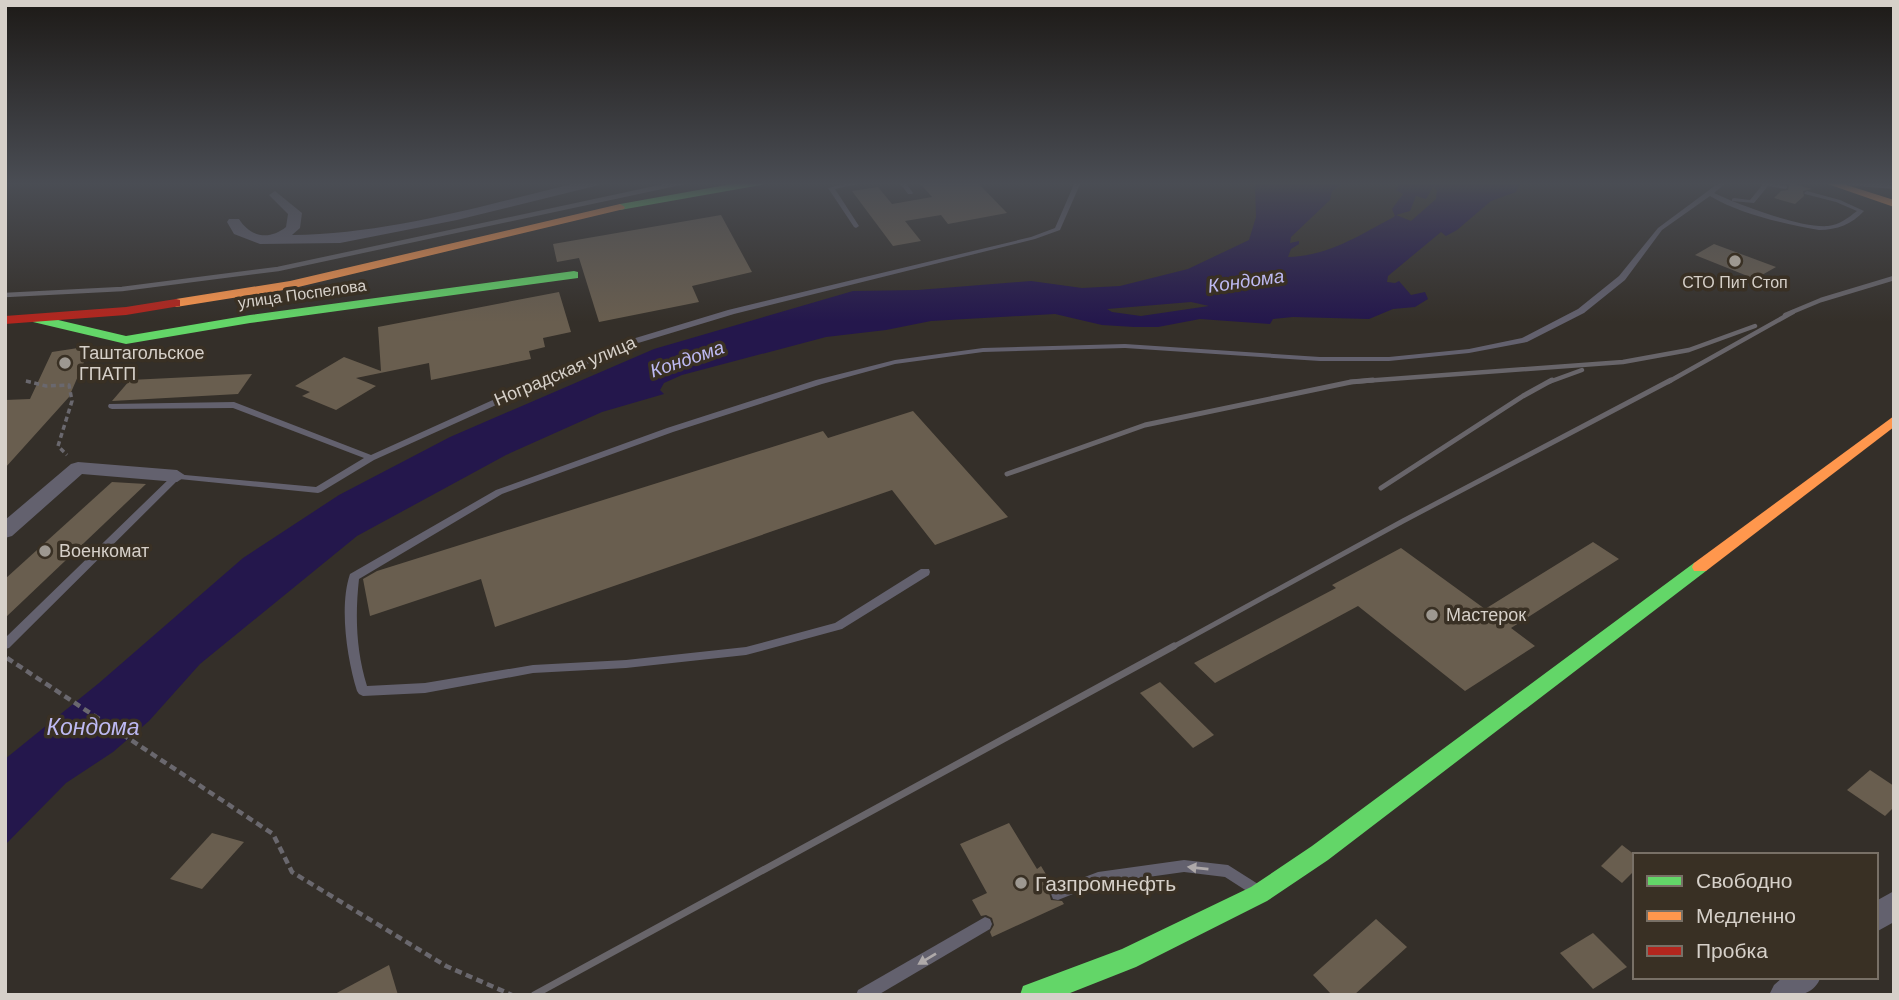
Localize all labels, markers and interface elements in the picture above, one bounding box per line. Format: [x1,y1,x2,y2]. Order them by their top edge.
marker: СТО Пит Стоп [1727,253,1743,269]
water label: Кондома [1206,265,1286,297]
place label: СТО Пит Стоп [1682,274,1788,291]
street label: улица Поспелова [237,277,367,311]
street label: Ноградская улица [491,332,640,410]
water label: Кондома [647,337,727,381]
place label: Таштагольское ГПАТП [79,343,204,384]
marker: Таштагольское ГПАТП [57,355,73,371]
place label: Военкомат [59,541,149,561]
marker: Военкомат [37,543,53,559]
place label: Мастерок [1446,605,1526,625]
marker: Мастерок [1424,607,1440,623]
water label: Кондома [46,714,140,740]
legend [1633,853,1878,979]
one-way arrow [1187,862,1209,873]
text: Свободно [1696,869,1793,892]
place label: Газпромнефть [1035,872,1176,895]
marker: Газпромнефть [1013,875,1029,891]
text: Медленно [1696,904,1796,927]
text: Пробка [1696,939,1768,962]
one-way arrow [917,953,936,966]

